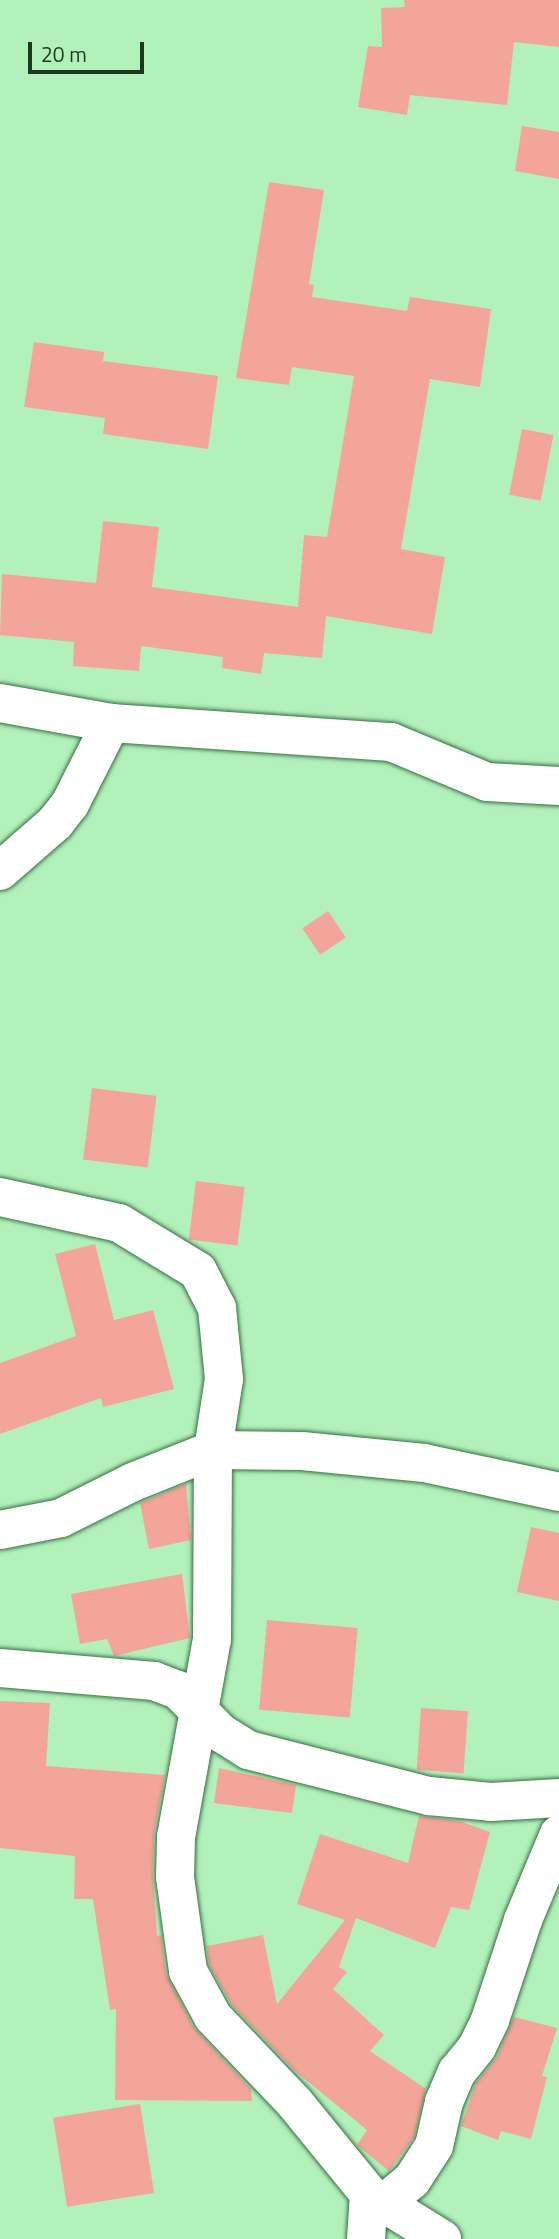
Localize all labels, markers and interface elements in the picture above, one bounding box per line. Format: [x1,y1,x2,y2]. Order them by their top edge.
scale bar [32,28,147,72]
text: 20 m [41,38,87,70]

